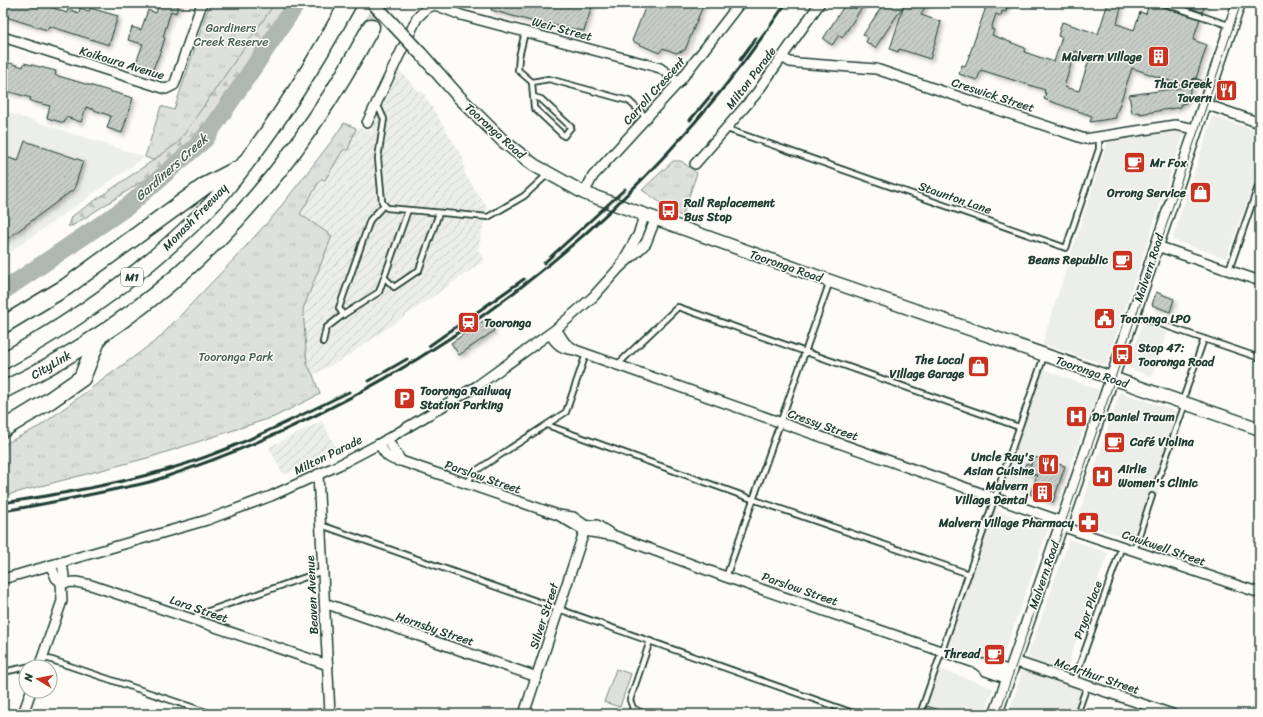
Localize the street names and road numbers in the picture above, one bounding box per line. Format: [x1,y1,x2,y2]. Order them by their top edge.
street label: Weir Street [529,10,595,48]
street label: Kaikoura Avenue [77,40,167,86]
street label: Milton Parade [720,42,782,114]
street label: Carroll Crescent [617,51,692,130]
street label: Creswick Street [949,71,1037,119]
street label: Tooronga Road [459,97,532,166]
street label: Staunton Lane [915,175,995,221]
street label: Monash Freeway [157,177,234,256]
street label: Malvern Road [1128,230,1171,305]
street label: Tooronga Road [746,243,827,289]
road number: M1 [121,268,143,286]
street label: CityLink [26,344,76,386]
street label: Tooronga Road [1052,349,1133,395]
street label: Cressy Street [785,403,861,447]
street label: Milton Parade [290,429,366,481]
street label: Parslow Street [442,454,524,500]
street label: Cawkwell Street [1119,523,1209,573]
street label: Malvern Road [1022,537,1066,612]
street label: Beaven Avenue [299,555,325,635]
street label: Parslow Street [759,566,841,612]
street label: Pryor Place [1067,577,1109,642]
street label: Silver Street [523,579,565,652]
street label: Lara Street [167,589,231,629]
street label: Hornsby Street [393,605,477,653]
street label: McArthur Street [1051,651,1143,701]

